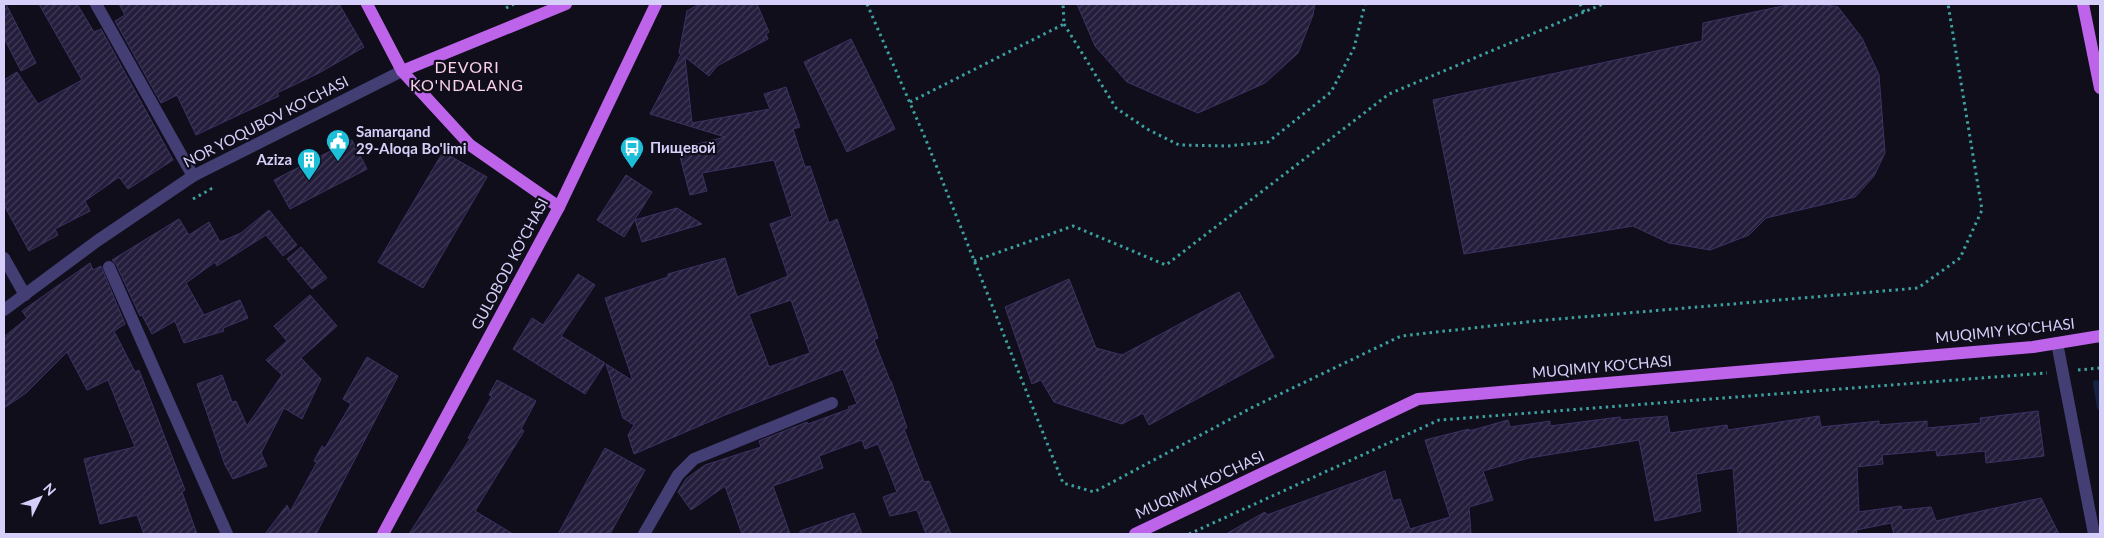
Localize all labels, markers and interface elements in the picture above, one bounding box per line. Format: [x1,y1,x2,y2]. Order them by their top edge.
district label: DEVORI KO'NDALANG [410,57,524,94]
street label: NOR YOQUBOV KO'CHASI [180,72,351,171]
place label: Samarqand 29-Aloqa Bo'limi [356,122,467,157]
public building icon: Samarqand 29-Aloqa Bo'limi [325,128,351,162]
bus stop icon: Пищевой [619,135,645,169]
place label: Пищевой [650,138,716,156]
building icon: Aziza [296,147,322,181]
place label: Aziza [255,150,292,168]
street label: GULOBOD KO'CHASI [467,195,551,332]
street label: MUQIMIY KO'CHASI [1934,314,2076,346]
street label: MUQIMIY KO'CHASI [1531,351,1673,381]
street label: MUQIMIY KO'CHASI [1132,446,1267,522]
north arrow [15,473,65,523]
text: N [40,479,60,499]

